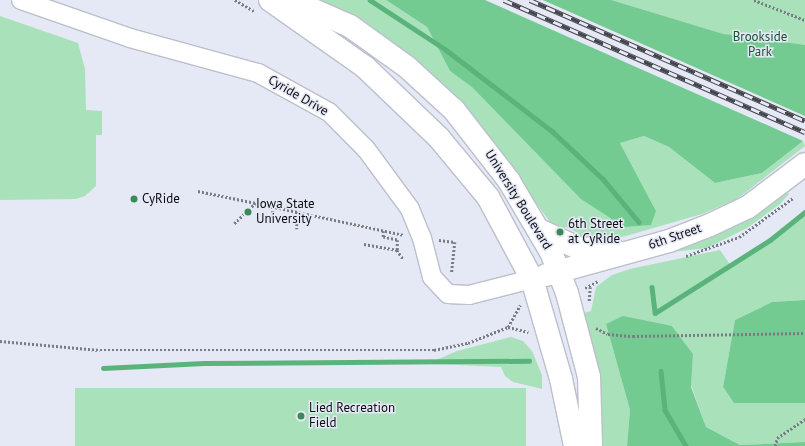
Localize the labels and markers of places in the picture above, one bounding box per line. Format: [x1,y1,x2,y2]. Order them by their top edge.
place label: CyRide [142,191,180,207]
marker: CyRide [129,194,139,204]
place label: Iowa State University [256,197,315,228]
marker: Iowa State University [243,207,253,217]
place label: 6th Street at CyRide [568,217,623,248]
marker: 6th Street at CyRide [555,227,565,237]
place label: Lied Recreation Field [309,401,395,432]
marker: Lied Recreation Field [296,411,306,421]

